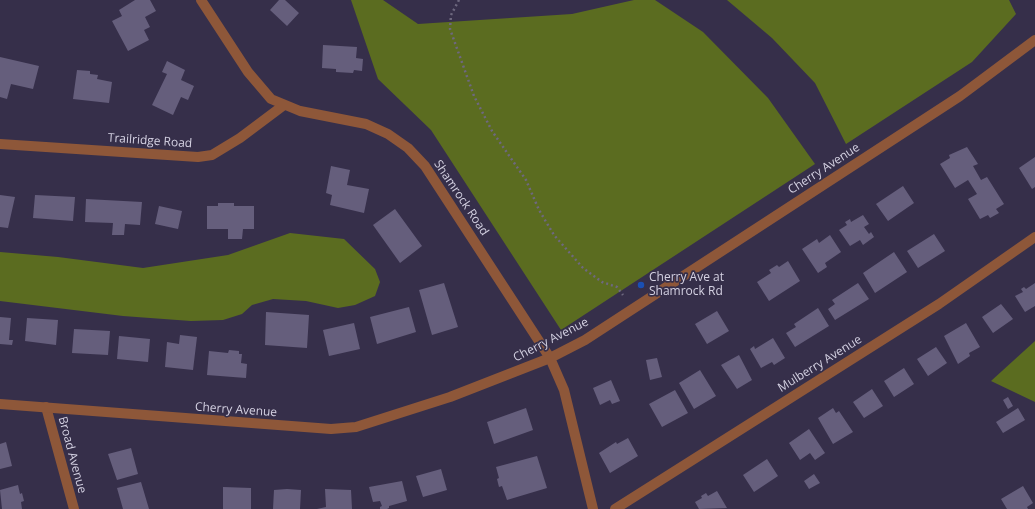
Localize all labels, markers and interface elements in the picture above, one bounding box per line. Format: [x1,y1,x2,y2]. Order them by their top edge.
street label: Trailridge Road [107,131,193,151]
street label: Cherry Avenue [786,141,862,197]
street label: Shamrock Road [431,158,491,238]
place label: Cherry Ave at Shamrock Rd [649,271,724,299]
marker: Cherry Ave at Shamrock Rd [636,280,646,290]
street label: Cherry Avenue [511,315,591,365]
street label: Mulberry Avenue [775,332,865,396]
street label: Cherry Avenue [194,400,278,420]
street label: Broad Avenue [55,415,89,495]

